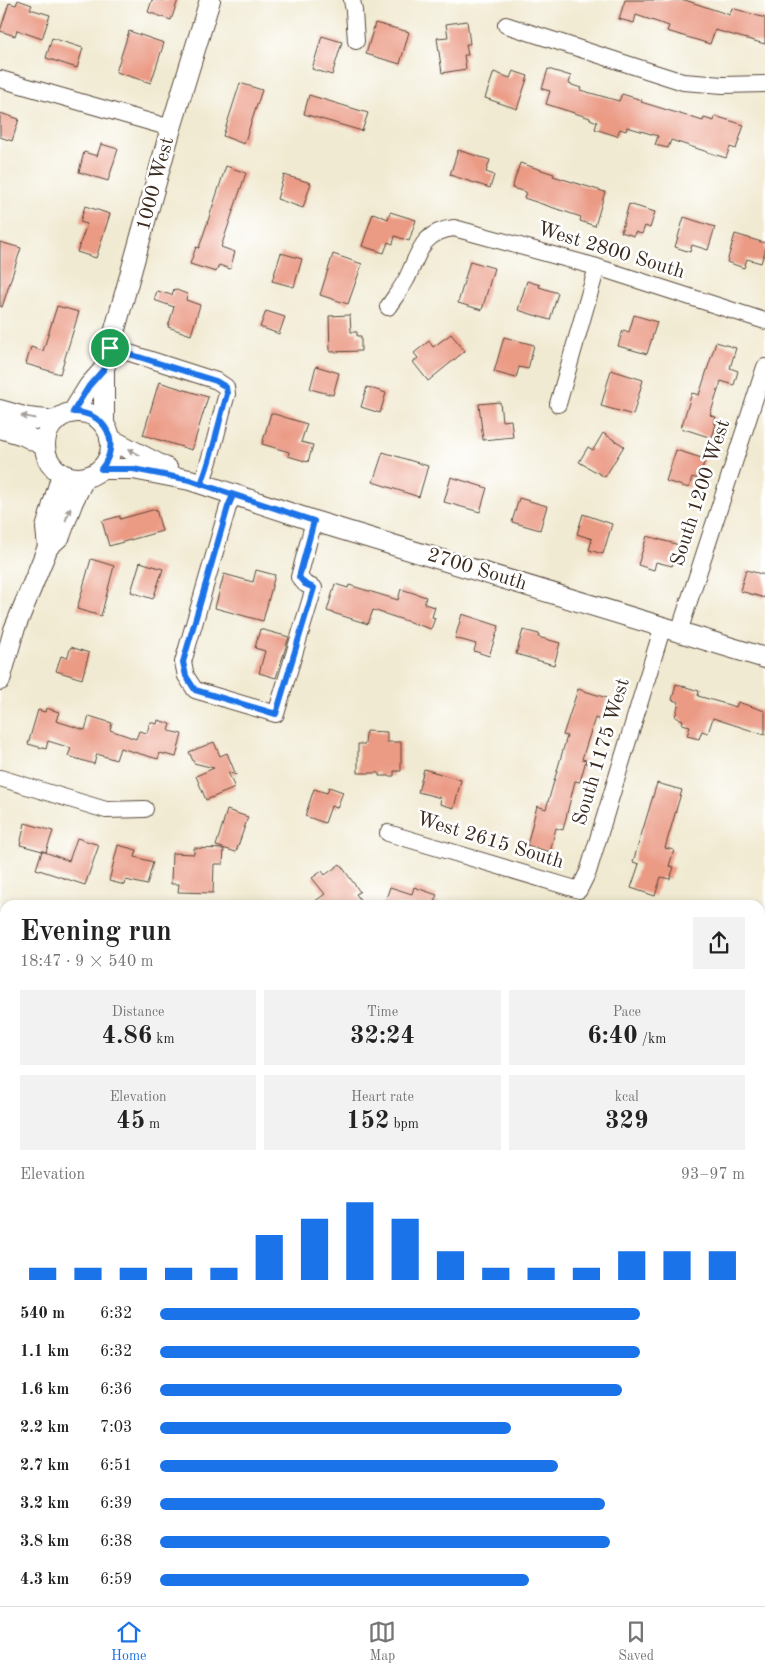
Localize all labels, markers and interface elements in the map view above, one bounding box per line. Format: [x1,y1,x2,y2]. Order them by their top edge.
street label: 1000 West [134,135,178,233]
street label: West 2800 South [535,219,687,283]
pin [89,327,131,369]
icon: arrive [96,334,124,362]
one-way arrow [19,413,35,421]
street label: South 1200 West [668,417,734,569]
one-way arrow [127,448,142,456]
one-way arrow [65,506,72,521]
street label: 2700 South [425,545,529,595]
street label: South 1175 West [570,676,634,828]
street label: West 2615 South [414,809,566,873]
button: share [693,917,745,969]
text: Evening run [20,919,172,947]
text: 18:47 · 9 × 540 m [20,954,153,970]
text: Distance [112,1005,165,1019]
text: Time [367,1005,398,1019]
text: Pace [613,1005,641,1019]
text: 4.86 [102,1024,152,1049]
text: 32:24 [350,1024,415,1049]
text: 6:40 [587,1024,638,1049]
text: km [152,1032,175,1046]
text: /km [638,1032,666,1046]
text: Elevation [110,1090,167,1104]
text: Heart rate [351,1090,414,1104]
text: kcal [615,1090,639,1104]
text: 45 [116,1109,145,1134]
text: 152 [346,1109,390,1134]
text: 329 [605,1109,649,1134]
text: m [145,1117,160,1131]
text: bpm [390,1117,419,1131]
text: Elevation [20,1167,85,1183]
text: 93–97 m [681,1167,745,1183]
text: 540 m [20,1306,65,1322]
text: 6:32 [100,1306,132,1322]
text: 1.1 km [20,1344,69,1360]
text: 6:32 [100,1344,132,1360]
text: 1.6 km [20,1382,69,1398]
text: 6:36 [100,1382,132,1398]
text: 2.2 km [20,1420,69,1436]
text: 7:03 [100,1420,132,1436]
text: 2.7 km [20,1458,69,1474]
text: 6:51 [100,1458,132,1474]
text: 3.2 km [20,1496,69,1512]
text: 6:39 [100,1496,132,1512]
text: 3.8 km [20,1534,69,1550]
text: 6:38 [100,1534,132,1550]
text: 4.3 km [20,1572,69,1588]
text: 6:59 [100,1572,132,1588]
tab: Home [111,1618,147,1665]
tab: Map [368,1618,396,1665]
tab: Saved [618,1618,654,1665]

